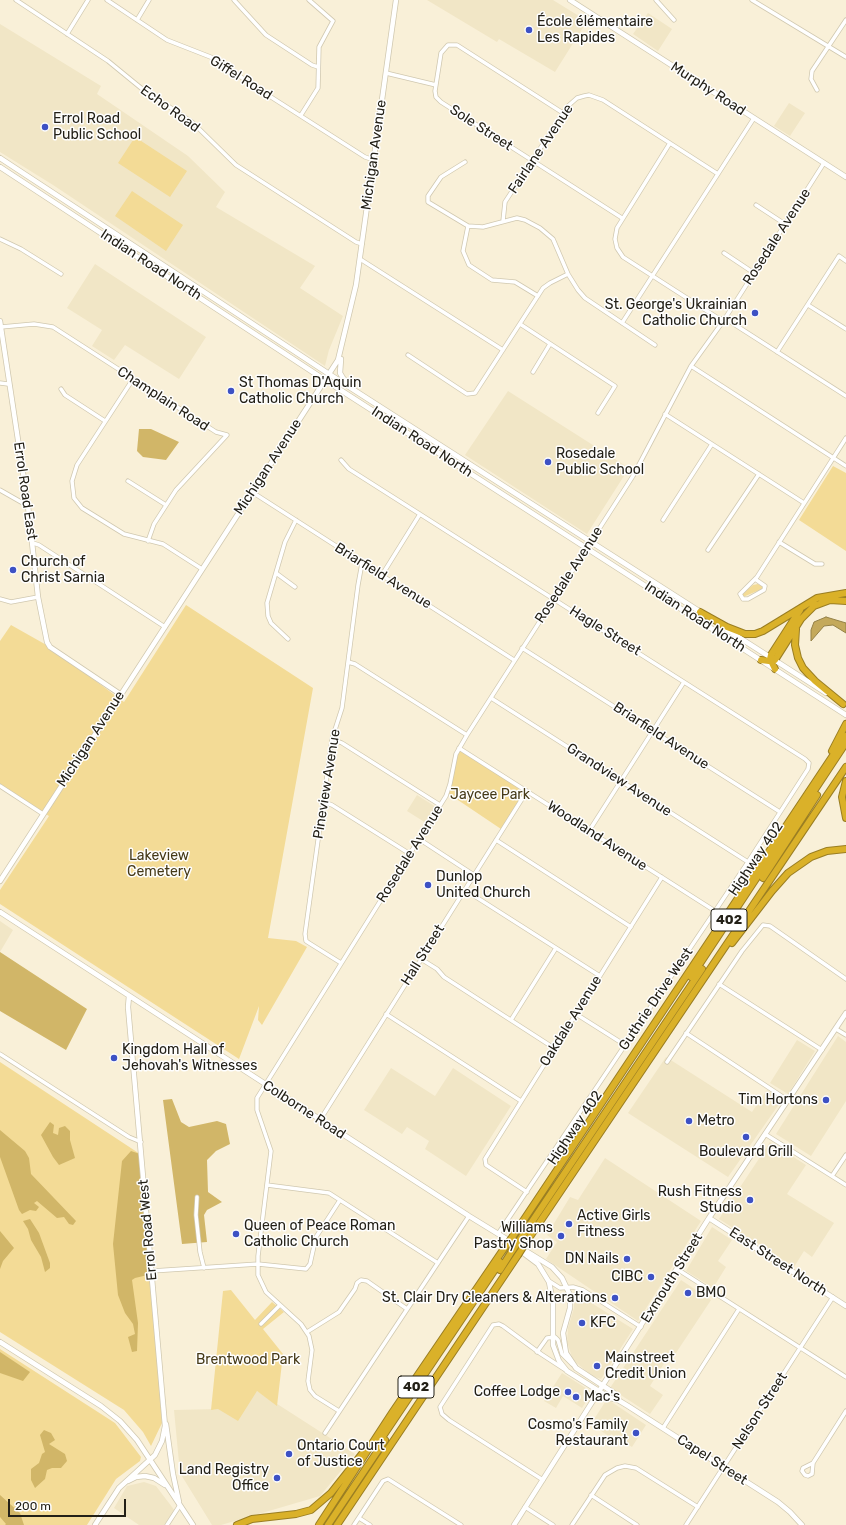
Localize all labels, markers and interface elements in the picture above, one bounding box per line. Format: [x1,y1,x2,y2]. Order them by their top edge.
place label: École élémentaire Les Rapides [537,14,653,46]
marker: École élémentaire Les Rapides [524,25,534,35]
street label: Giffel Road [207,52,275,104]
street label: Murphy Road [667,59,749,119]
street label: Echo Road [137,82,203,136]
street label: Michigan Avenue [358,99,390,211]
street label: Sole Street [446,101,516,155]
street label: Fairlane Avenue [505,101,577,197]
place label: Errol Road Public School [53,111,141,144]
marker: Errol Road Public School [40,122,50,132]
street label: Rosedale Avenue [739,186,815,288]
street label: Indian Road North [97,226,205,304]
place label: St. George's Ukrainian Catholic Church [605,297,747,330]
marker: St. George's Ukrainian Catholic Church [750,308,760,318]
street label: Champlain Road [114,363,212,435]
place label: St Thomas D'Aquin Catholic Church [239,375,361,408]
marker: St Thomas D'Aquin Catholic Church [226,386,236,396]
street label: Indian Road North [368,403,476,481]
street label: Michigan Avenue [231,416,305,518]
street label: Errol Road East [10,441,40,541]
place label: Rosedale Public School [556,446,644,478]
marker: Rosedale Public School [543,457,553,467]
street label: Rosedale Avenue [531,524,607,626]
street label: Briarfield Avenue [332,540,434,612]
place label: Church of Christ Sarnia [21,554,105,586]
marker: Church of Christ Sarnia [8,565,18,575]
street label: Indian Road North [641,578,749,656]
street label: Hagle Street [566,602,644,660]
street label: Michigan Avenue [54,688,128,790]
street label: Briarfield Avenue [610,699,712,773]
street label: Pineview Avenue [310,728,344,840]
street label: Grandview Avenue [563,740,675,820]
park label: Jaycee Park [450,787,530,803]
street label: Woodland Avenue [544,797,650,875]
street label: Rosedale Avenue [373,802,447,906]
street label: Highway 402 [725,819,787,899]
park label: Lakeview Cemetery [127,848,191,880]
place label: Dunlop United Church [436,869,530,902]
marker: Dunlop United Church [423,880,433,890]
road number: 402 [711,909,747,931]
street label: Hall Street [398,922,448,988]
street label: Guthrie Drive West [615,944,697,1054]
street label: Oakdale Avenue [536,973,606,1069]
place label: Kingdom Hall of Jehovah's Witnesses [122,1042,257,1074]
marker: Kingdom Hall of Jehovah's Witnesses [109,1053,119,1063]
street label: Colborne Road [259,1077,349,1143]
street label: Highway 402 [544,1088,606,1168]
place label: Tim Hortons [738,1092,818,1108]
marker: Tim Hortons [821,1095,831,1105]
place label: Metro [697,1113,735,1129]
marker: Metro [684,1116,694,1126]
marker: Boulevard Grill [741,1132,751,1142]
place label: Boulevard Grill [699,1144,793,1160]
street label: Errol Road West [135,1179,161,1281]
place label: Rush Fitness Studio [658,1184,742,1216]
marker: Rush Fitness Studio [745,1195,755,1205]
place label: Active Girls Fitness [577,1208,650,1240]
place label: Queen of Peace Roman Catholic Church [244,1218,396,1250]
marker: Active Girls Fitness [564,1219,574,1229]
place label: Williams Pastry Shop [474,1220,553,1252]
street label: East Street North [726,1224,830,1300]
marker: Queen of Peace Roman Catholic Church [231,1229,241,1239]
street label: Exmouth Street [638,1230,706,1326]
marker: Williams Pastry Shop [556,1231,566,1241]
place label: DN Nails [565,1251,619,1267]
marker: DN Nails [622,1254,632,1264]
place label: CIBC [611,1269,643,1285]
marker: CIBC [646,1272,656,1282]
place label: BMO [696,1285,726,1301]
marker: BMO [683,1288,693,1298]
place label: St. Clair Dry Cleaners & Alterations [382,1290,607,1306]
marker: St. Clair Dry Cleaners & Alterations [610,1293,620,1303]
place label: KFC [590,1315,616,1331]
marker: KFC [577,1318,587,1328]
place label: Mainstreet Credit Union [605,1350,686,1382]
park label: Brentwood Park [196,1352,300,1368]
marker: Mainstreet Credit Union [592,1361,602,1371]
street label: Nelson Street [729,1369,791,1453]
road number: 402 [398,1376,434,1398]
place label: Coffee Lodge [474,1384,560,1400]
marker: Coffee Lodge [563,1387,573,1397]
place label: Mac's [584,1389,620,1405]
marker: Mac's [571,1392,581,1402]
place label: Cosmo's Family Restaurant [528,1417,628,1450]
marker: Cosmo's Family Restaurant [631,1428,641,1438]
street label: Capel Street [674,1431,750,1489]
place label: Ontario Court of Justice [297,1438,385,1470]
marker: Ontario Court of Justice [284,1449,294,1459]
place label: Land Registry Office [179,1462,269,1494]
marker: Land Registry Office [272,1473,282,1483]
scale bar [10,1491,128,1517]
text: 200 m [15,1499,51,1513]

